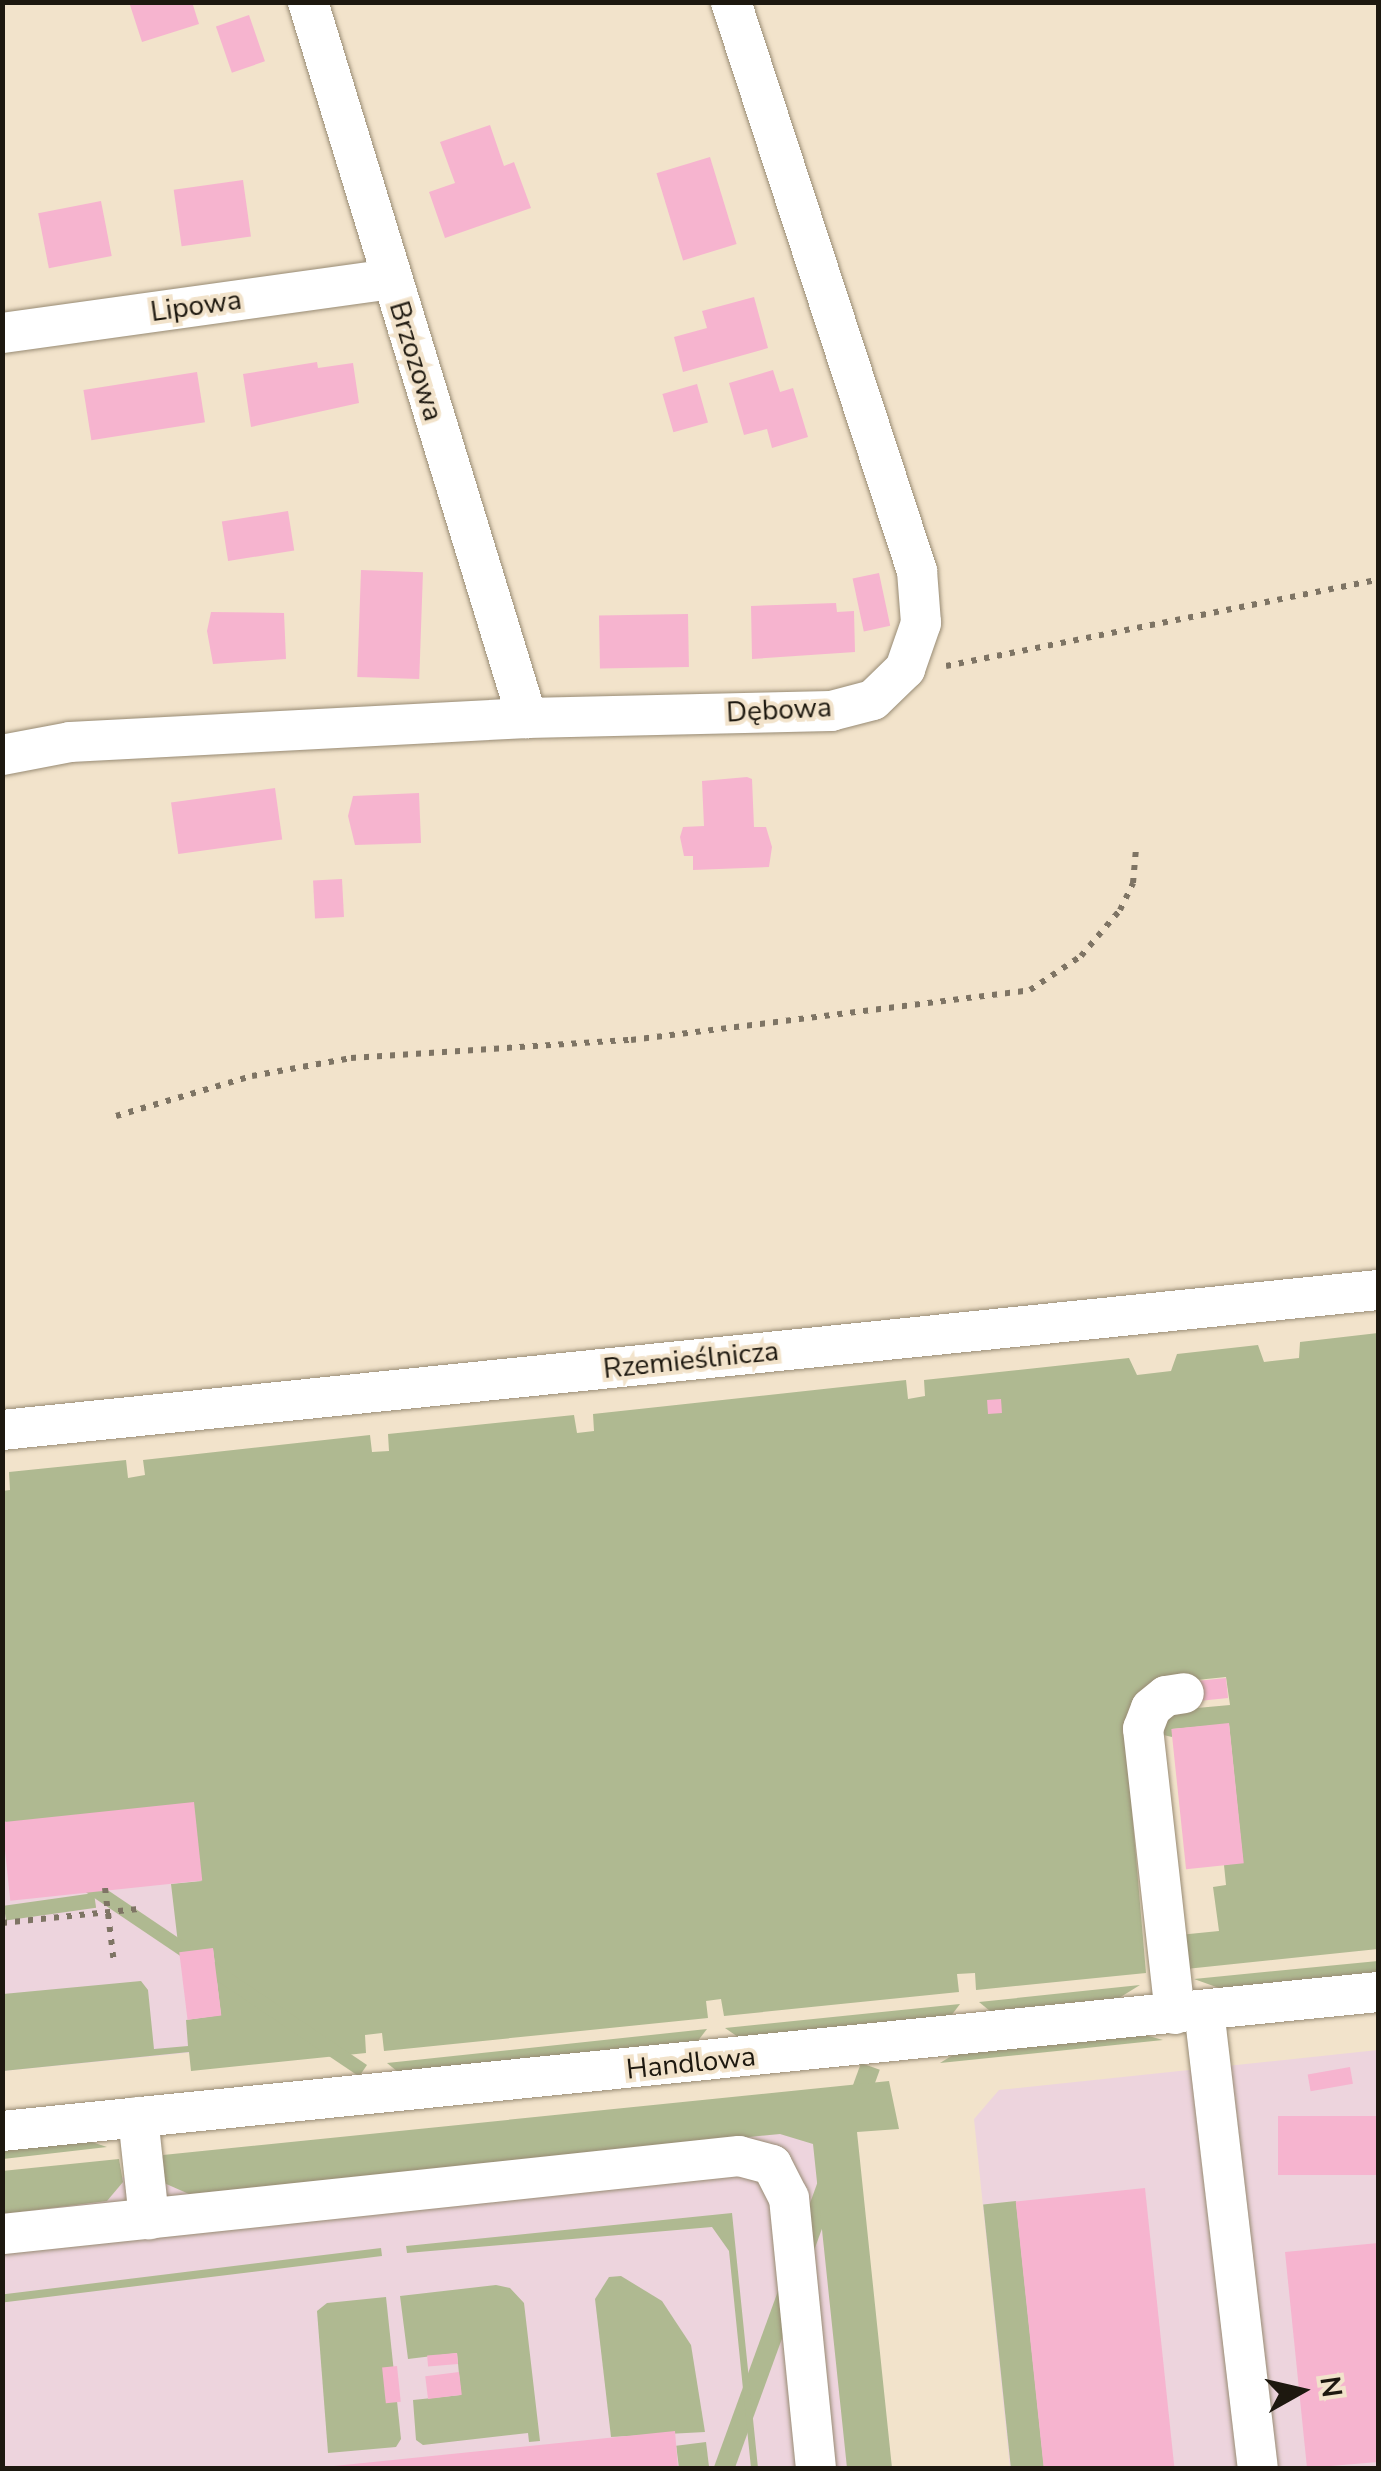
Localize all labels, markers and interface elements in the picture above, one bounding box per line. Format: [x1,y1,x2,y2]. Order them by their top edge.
street label: Lipowa [148,283,244,329]
street label: Brzozowa [382,297,450,425]
street label: Dębowa [725,690,833,730]
street label: Rzemieślnicza [602,1334,780,1386]
street label: Handlowa [625,2039,757,2087]
north arrow [1251,2341,1351,2441]
text: N [1310,2374,1351,2400]

